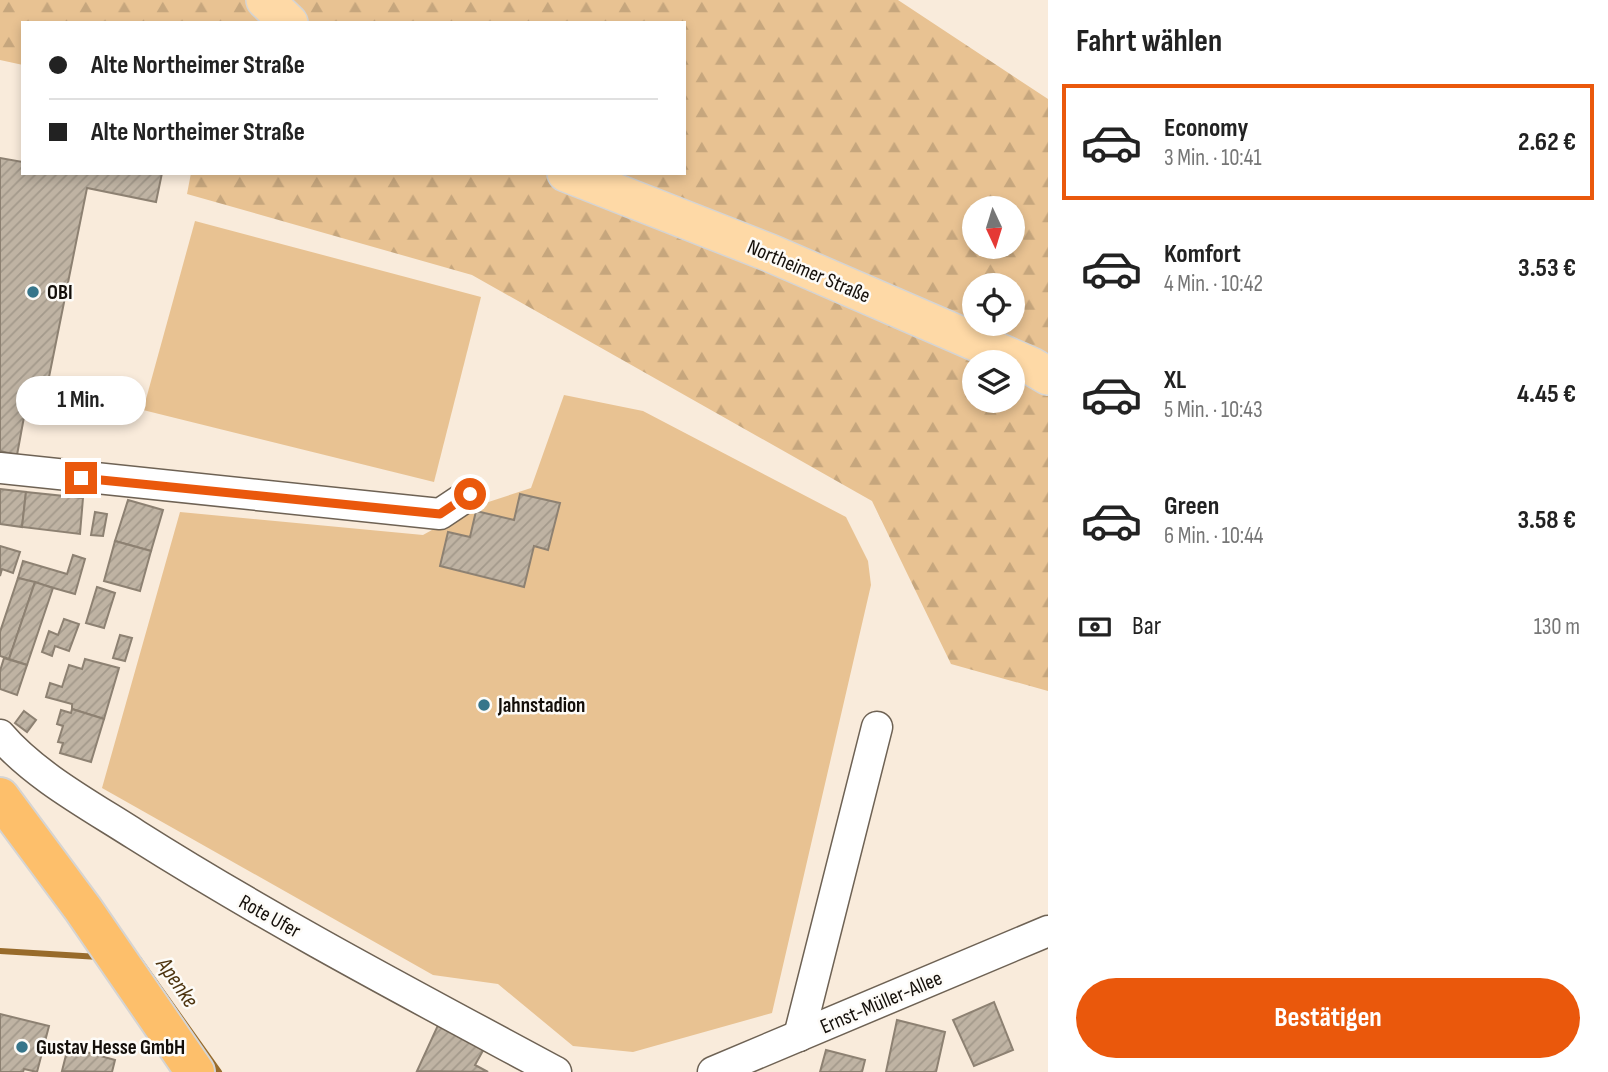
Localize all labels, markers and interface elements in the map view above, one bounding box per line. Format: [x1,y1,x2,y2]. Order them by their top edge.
text: Fahrt wählen [1076,22,1222,61]
text: Alte Northeimer Straße [91,50,305,81]
icon: car [1080,111,1143,174]
text: Economy [1164,113,1248,144]
text: Alte Northeimer Straße [91,117,305,148]
text: 2.62 € [1518,127,1576,158]
text: 3 Min. · 10:41 [1164,144,1261,172]
north arrow [962,196,1026,259]
map controls [962,196,1025,413]
street label: Northeimer Straße [744,234,874,309]
icon: car [1080,237,1143,300]
text: Komfort [1164,239,1241,270]
text: 3.53 € [1518,253,1576,284]
text: 4 Min. · 10:42 [1164,270,1263,298]
button: locate [962,273,1025,336]
place label: OBI [47,280,73,305]
marker: OBI [25,284,41,300]
button: layers [962,350,1025,413]
icon: car [1080,363,1143,426]
text: XL [1164,365,1186,396]
callout: 1 Min. [16,377,146,426]
text: 4.45 € [1517,379,1576,410]
text: 1 Min. [57,386,105,414]
text: 5 Min. · 10:43 [1164,396,1263,424]
route end [65,462,97,494]
route start [454,478,486,510]
icon: car [1080,489,1143,552]
text: Green [1164,491,1219,522]
text: 3.58 € [1517,505,1576,536]
text: 6 Min. · 10:44 [1164,522,1263,550]
icon: cash [1076,608,1114,646]
text: Bar [1132,611,1161,642]
text: 130 m [1534,613,1580,641]
place label: Jahnstadion [497,693,585,718]
marker: Jahnstadion [476,697,492,713]
street label: Rote Ufer [235,889,305,944]
water label: Apenke [149,951,204,1013]
street label: Ernst-Müller-Allee [816,966,946,1039]
button: Bestätigen [1076,978,1580,1058]
place label: Gustav Hesse GmbH [36,1035,185,1060]
marker: Gustav Hesse GmbH [14,1039,30,1055]

